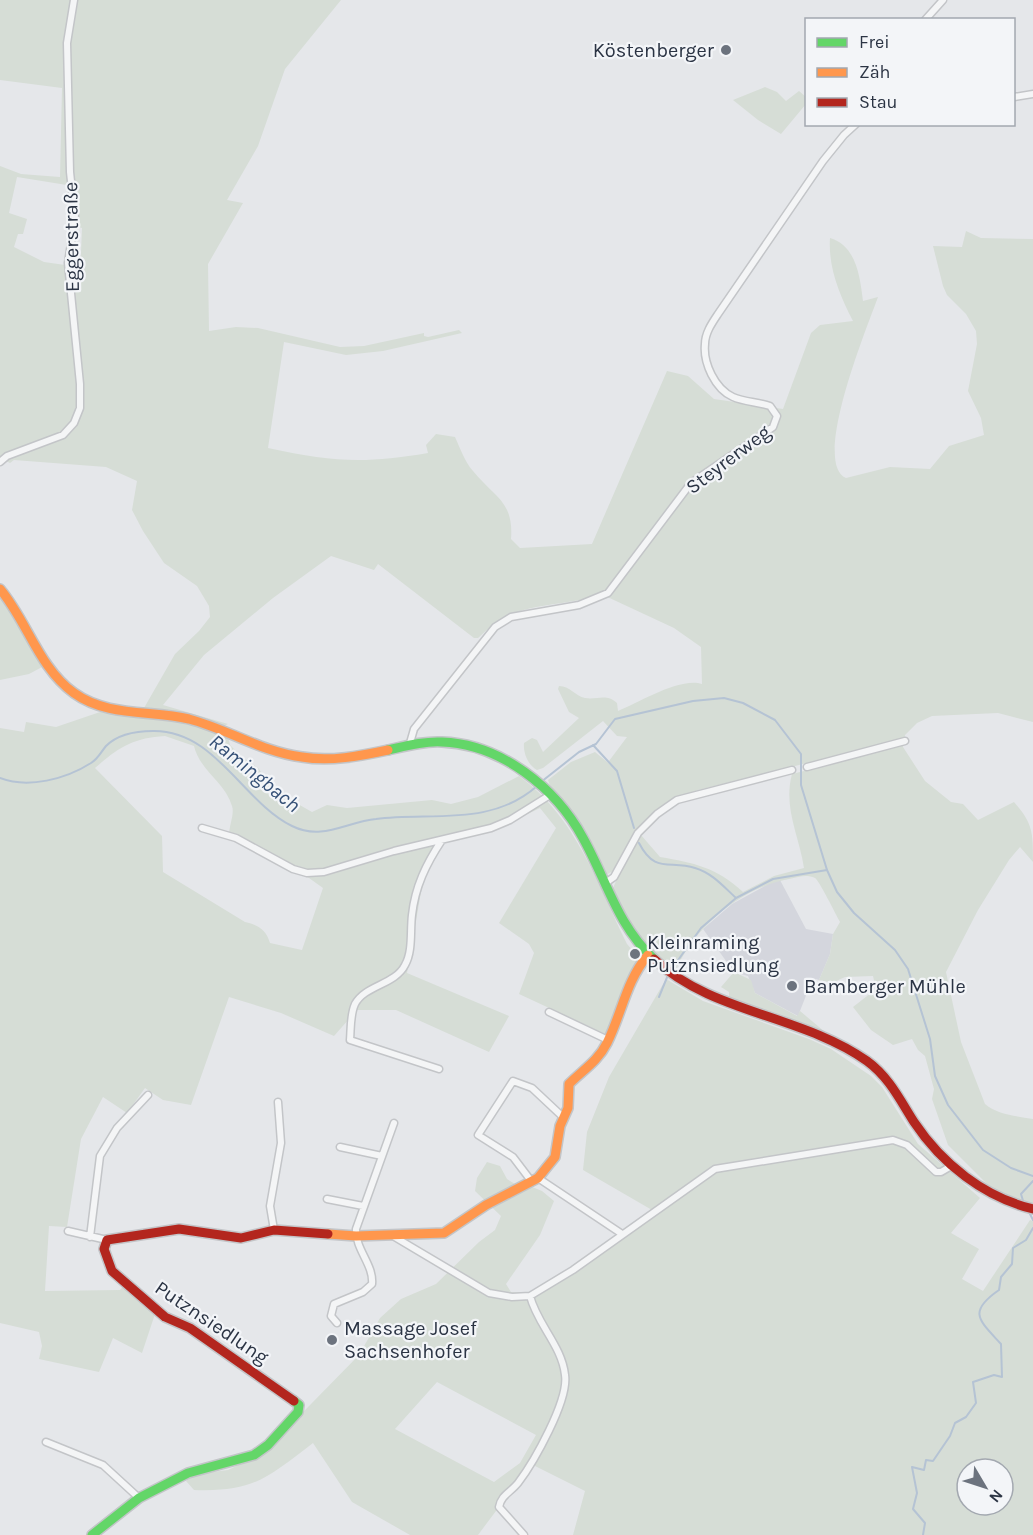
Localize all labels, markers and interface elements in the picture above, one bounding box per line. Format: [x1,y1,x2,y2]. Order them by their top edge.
legend [805,18,1015,126]
text: Frei [859,31,890,53]
place label: Köstenberger [593,39,715,62]
marker: Köstenberger [719,43,733,57]
text: Zäh [859,61,890,83]
text: Stau [859,91,897,113]
street label: Eggerstraße [59,182,84,292]
street label: Steyrerweg [681,420,775,499]
water label: Ramingbach [205,729,305,817]
place label: Kleinraming Putznsiedlung [647,931,779,977]
marker: Kleinraming Putznsiedlung [628,947,642,961]
place label: Bamberger Mühle [804,975,966,998]
marker: Bamberger Mühle [785,979,799,993]
street label: Putznsiedlung [151,1276,273,1369]
place label: Massage Josef Sachsenhofer [344,1317,477,1363]
marker: Massage Josef Sachsenhofer [325,1333,339,1347]
north arrow [955,1457,1015,1517]
text: N [985,1486,1007,1507]

